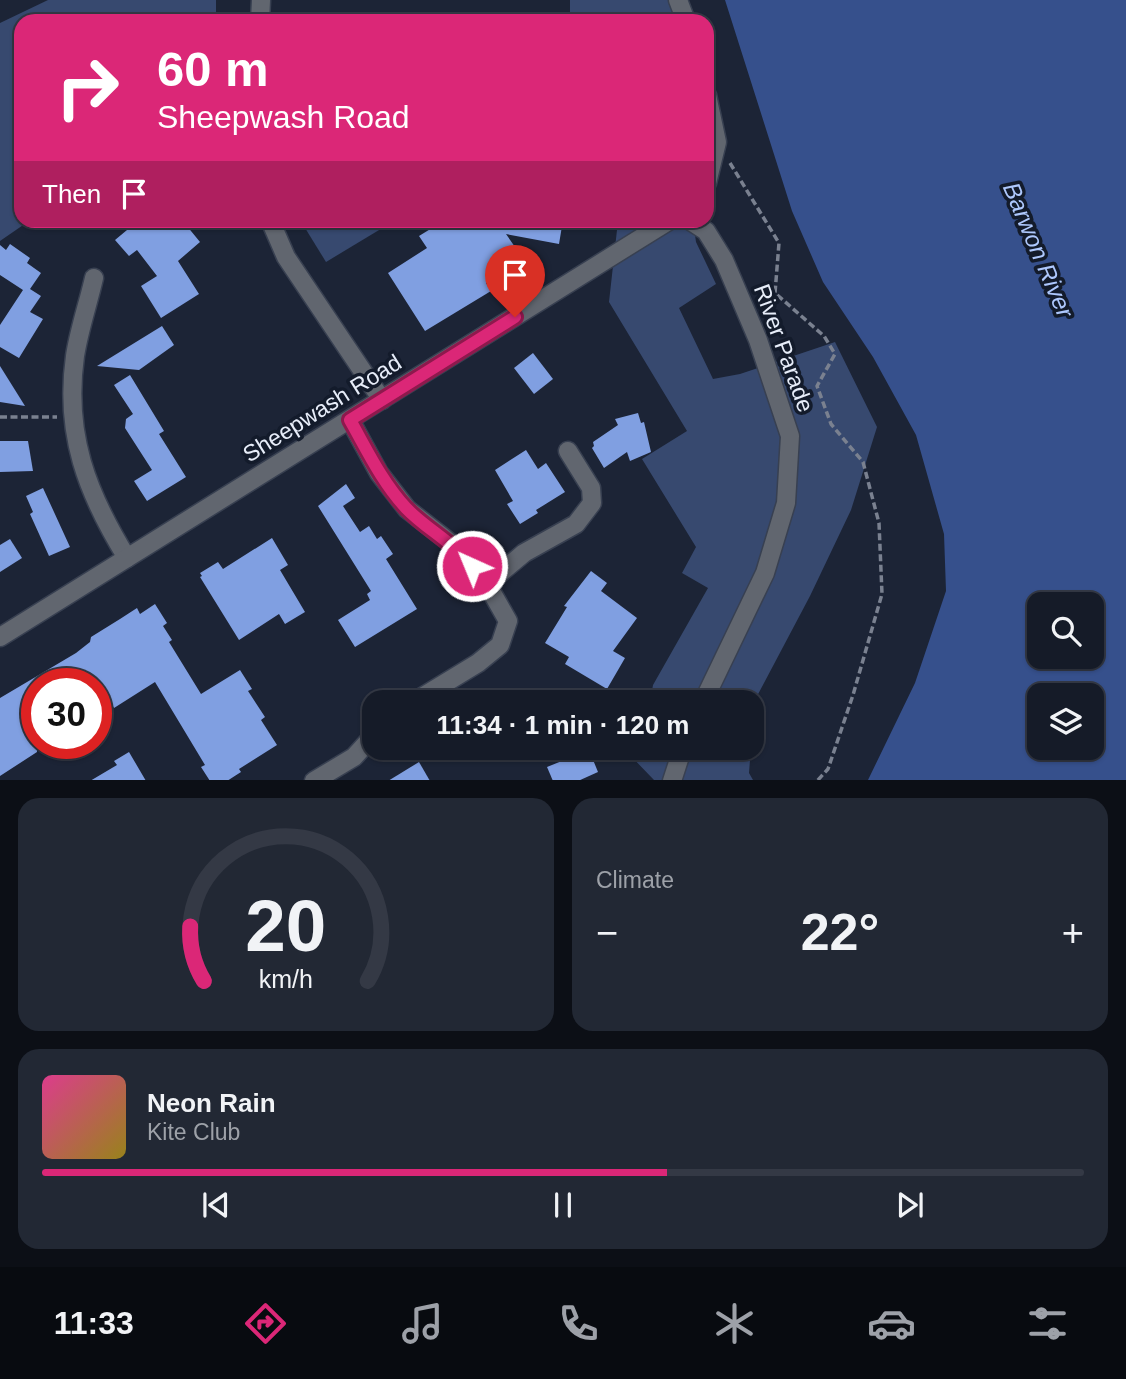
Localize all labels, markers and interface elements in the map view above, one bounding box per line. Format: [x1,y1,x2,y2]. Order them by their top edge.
icon: right [42,42,133,133]
text: 60 m [157,42,269,96]
text: Sheepwash Road [157,99,410,135]
icon: arrive [115,175,153,213]
water label: Barwon River [998,178,1079,322]
text: Then [42,179,101,209]
pin [485,245,545,317]
icon: arrive [496,256,534,294]
street label: River Parade [749,280,819,416]
street label: Sheepwash Road [238,349,406,467]
position arrow [435,529,509,603]
map controls [1027,592,1104,760]
button: search [1027,592,1104,669]
speed limit sign: 30 [21,668,112,759]
button: layers [1027,683,1104,760]
text: 11:34 · 1 min · 120 m [437,710,689,740]
text: Climate [596,867,674,893]
text: 20 [246,885,326,966]
text: 22° [801,903,879,961]
text: − [596,912,618,954]
text: + [1062,912,1084,954]
text: km/h [259,964,313,992]
text: Neon Rain [147,1088,276,1118]
text: Kite Club [147,1119,240,1145]
icon: previous [197,1186,235,1224]
icon: pause [544,1186,582,1224]
icon: next [891,1186,929,1224]
icon: directions [241,1299,290,1348]
icon: music [398,1299,447,1348]
icon: phone [554,1299,603,1348]
icon: climate [710,1299,759,1348]
icon: car [867,1299,916,1348]
icon: filters [1023,1299,1072,1348]
text: 11:33 [54,1305,134,1341]

